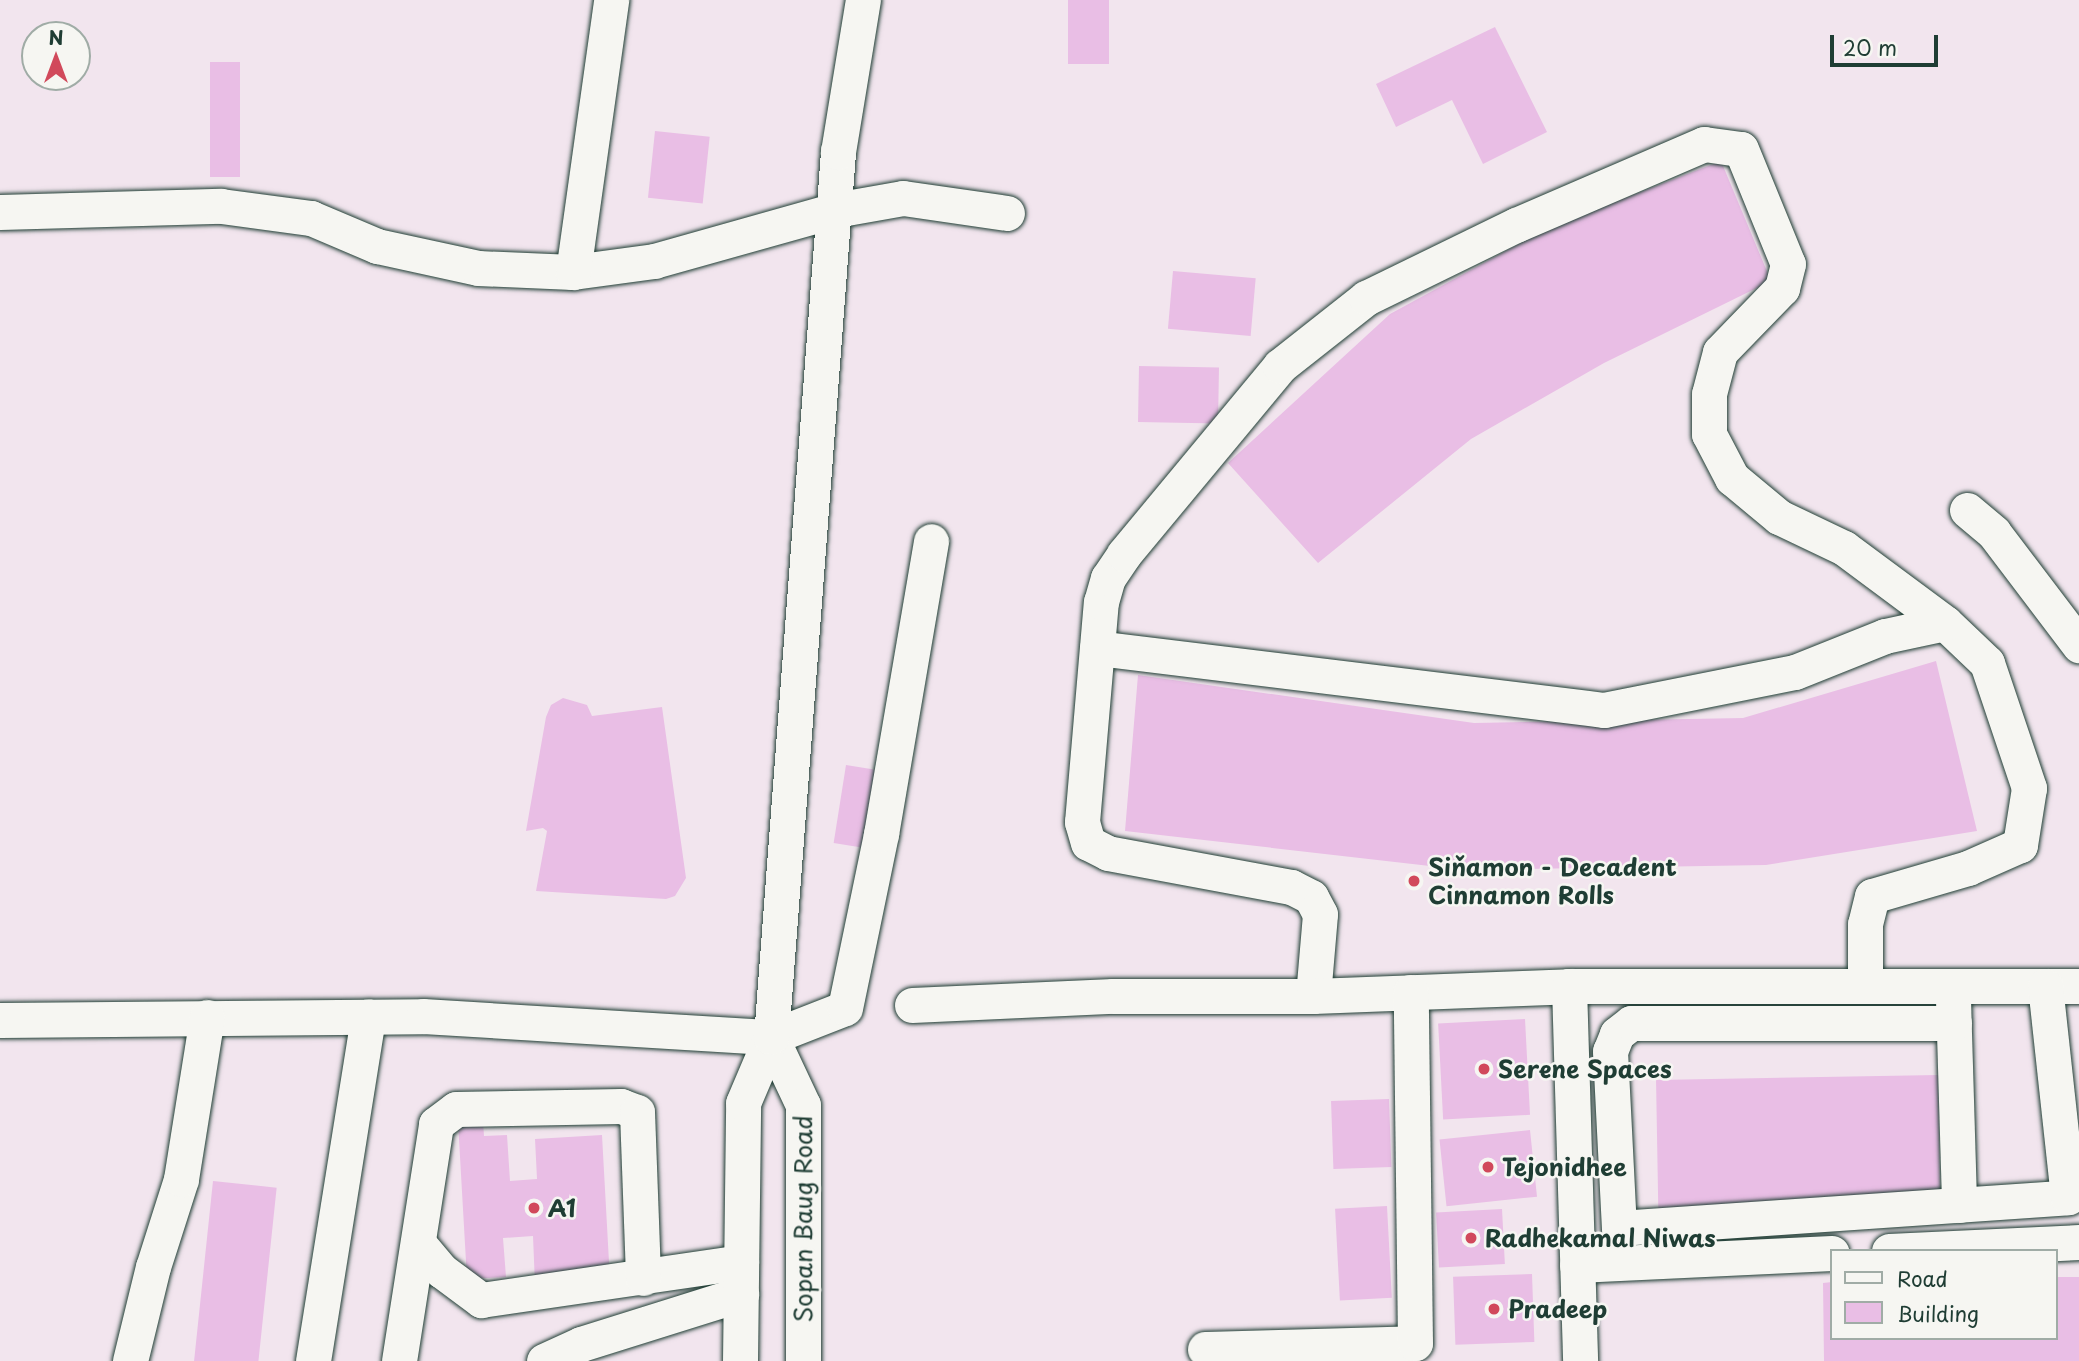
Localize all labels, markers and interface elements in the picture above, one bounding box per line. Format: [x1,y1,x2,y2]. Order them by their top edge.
north arrow [21,21,91,91]
scale bar [1834,21,1942,65]
text: N [48,23,64,51]
text: 20 m [1843,31,1897,63]
place label: Siňamon - Decadent Cinnamon Rolls [1428,853,1677,909]
marker: Siňamon - Decadent Cinnamon Rolls [1406,873,1422,889]
place label: Serene Spaces [1498,1055,1673,1083]
marker: Serene Spaces [1476,1061,1492,1077]
street label: Sopan Baug Road [789,1116,817,1322]
place label: Tejonidhee [1502,1153,1627,1181]
marker: Tejonidhee [1480,1159,1496,1175]
place label: A1 [548,1194,576,1222]
marker: A1 [526,1200,542,1216]
place label: Radhekamal Niwas [1485,1224,1717,1252]
marker: Radhekamal Niwas [1463,1230,1479,1246]
legend [1830,1249,2058,1340]
text: Road [1897,1262,1948,1294]
place label: Pradeep [1508,1295,1607,1323]
text: Building [1897,1297,1979,1329]
marker: Pradeep [1486,1301,1502,1317]

